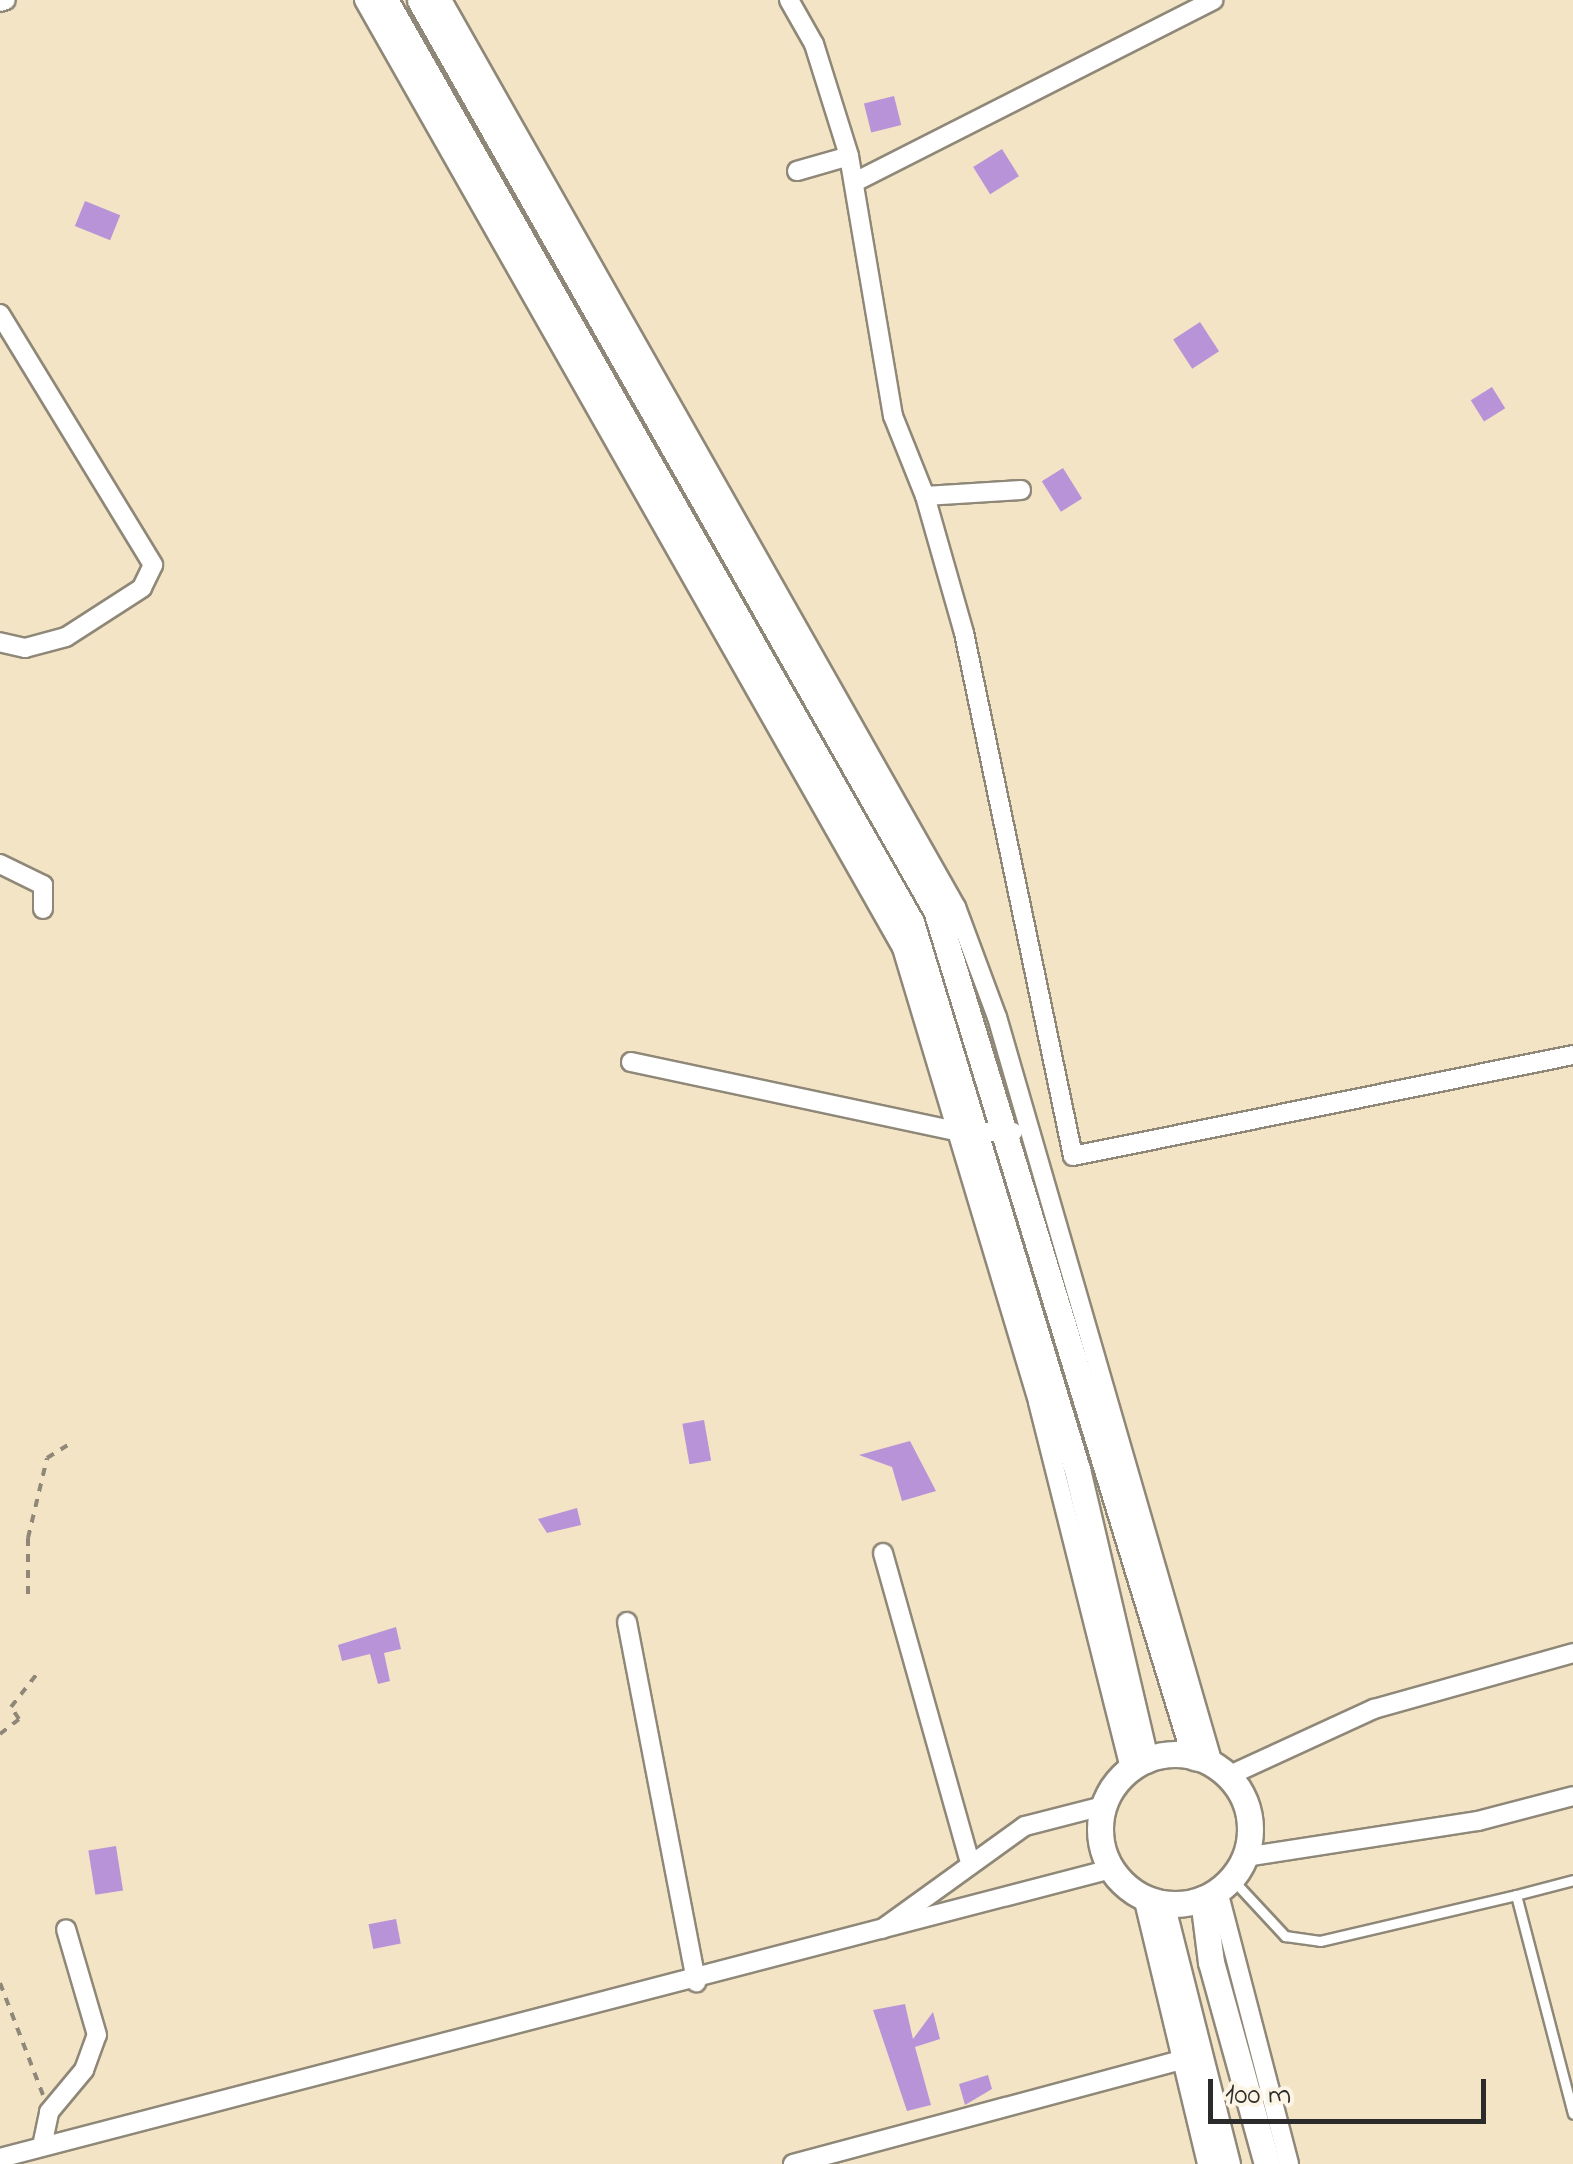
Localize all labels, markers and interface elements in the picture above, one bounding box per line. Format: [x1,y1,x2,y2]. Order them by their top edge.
scale bar [1213,2059,1490,2121]
text: 100 m [1225,2074,1291,2118]

